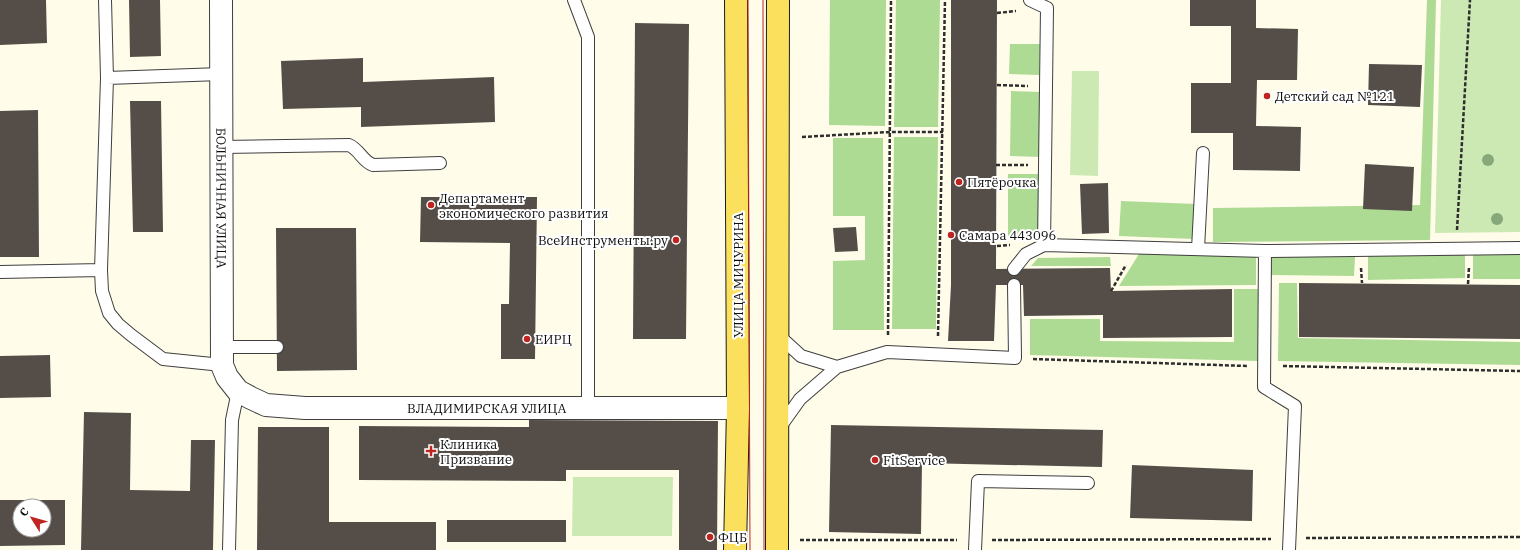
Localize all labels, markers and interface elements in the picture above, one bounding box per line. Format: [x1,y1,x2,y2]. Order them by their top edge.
place label: Детский сад №121 [1275,88,1395,105]
marker: Детский сад №121 [1262,91,1272,101]
street label: БОЛЬНИЧНАЯ УЛИЦА [213,128,230,268]
place label: Пятёрочка [967,174,1037,191]
marker: Пятёрочка [954,177,964,187]
place label: Департамент экономического развития [439,190,609,222]
marker: Департамент экономического развития [426,200,436,210]
street label: УЛИЦА МИЧУРИНА [730,212,747,338]
place label: Самара 443096 [959,227,1056,244]
marker: Самара 443096 [946,230,956,240]
place label: ВсеИнструменты.ру [538,232,668,249]
marker: ВсеИнструменты.ру [671,235,681,245]
place label: ЕИРЦ [535,331,572,348]
marker: ЕИРЦ [522,334,532,344]
street label: ВЛАДИМИРСКАЯ УЛИЦА [407,400,567,417]
place label: Клиника Призвание [440,436,512,468]
marker: Клиника Призвание [425,445,437,457]
place label: FitService [883,452,945,469]
marker: FitService [870,455,880,465]
north arrow [12,498,52,538]
text: С [16,505,32,519]
place label: ФЦБ [718,529,747,546]
marker: ФЦБ [705,532,715,542]

